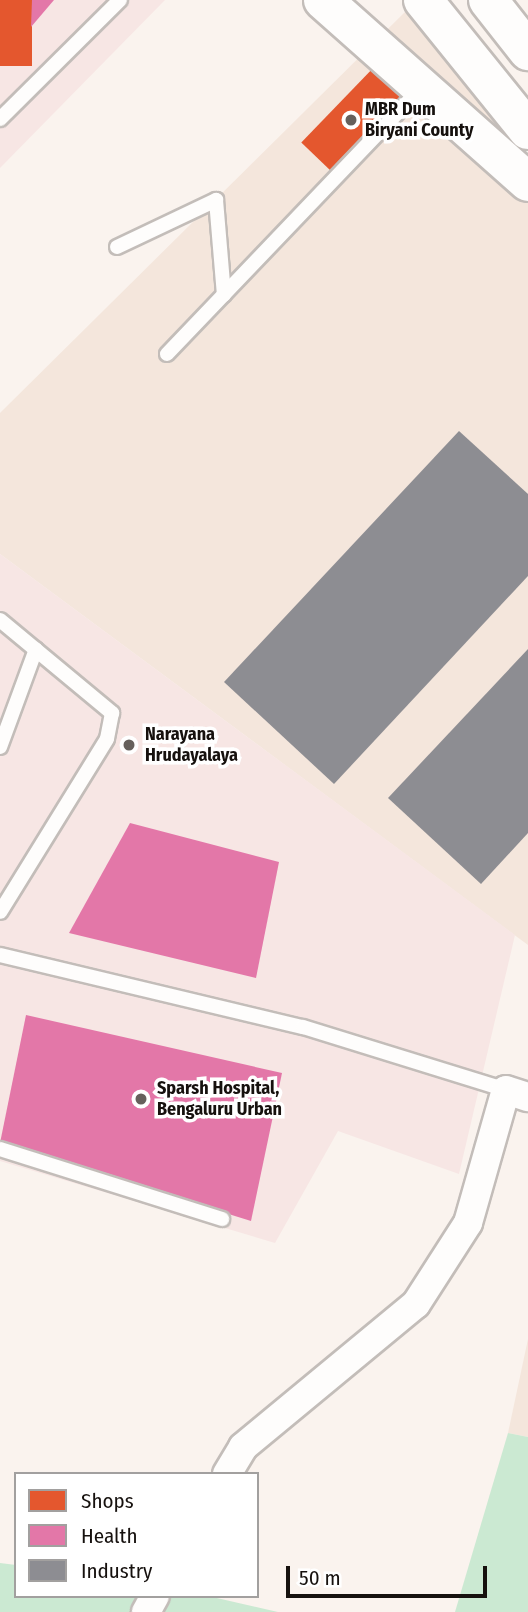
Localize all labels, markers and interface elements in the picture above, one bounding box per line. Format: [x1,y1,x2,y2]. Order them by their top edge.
place label: MBR Dum Biryani County [365,99,474,142]
marker: MBR Dum Biryani County [343,112,359,128]
place label: Narayana Hrudayalaya [145,724,238,766]
marker: Narayana Hrudayalaya [119,735,139,755]
place label: Sparsh Hospital, Bengaluru Urban [157,1078,282,1120]
marker: Sparsh Hospital, Bengaluru Urban [131,1089,151,1109]
legend [14,1472,259,1598]
text: Shops [81,1488,134,1514]
text: Health [81,1523,137,1549]
scale bar [290,1552,491,1596]
text: Industry [81,1558,152,1584]
text: 50 m [299,1565,341,1591]

